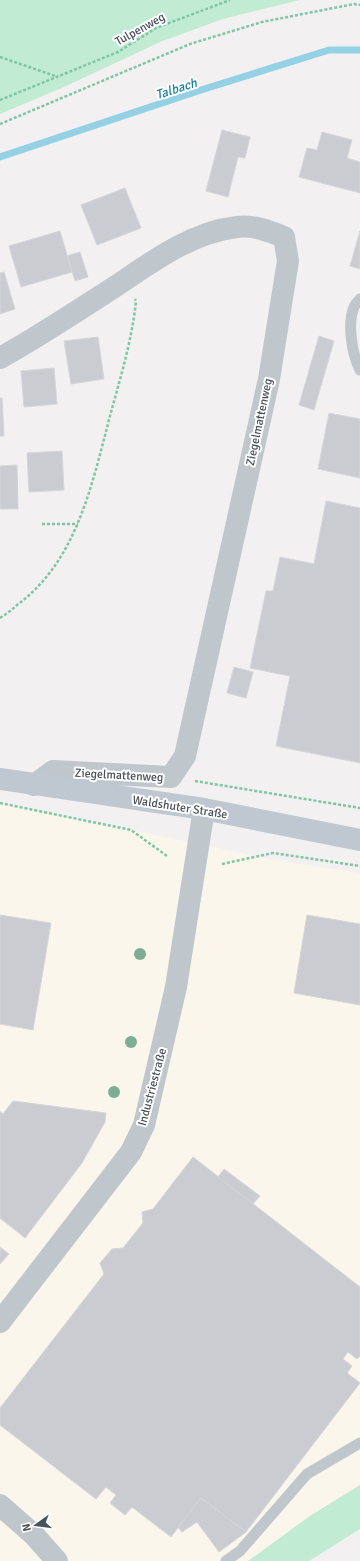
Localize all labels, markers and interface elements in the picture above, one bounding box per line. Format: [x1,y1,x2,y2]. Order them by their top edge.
street label: Tulpenweg [113,10,168,49]
water label: Talbach [154,74,200,103]
street label: Ziegelmattenweg [243,377,276,467]
street label: Ziegelmattenweg [74,766,164,785]
street label: Waldshuter Straße [131,793,228,822]
street label: Industriestraße [135,1047,170,1128]
north arrow [16,1505,56,1545]
text: N [20,1522,34,1533]

